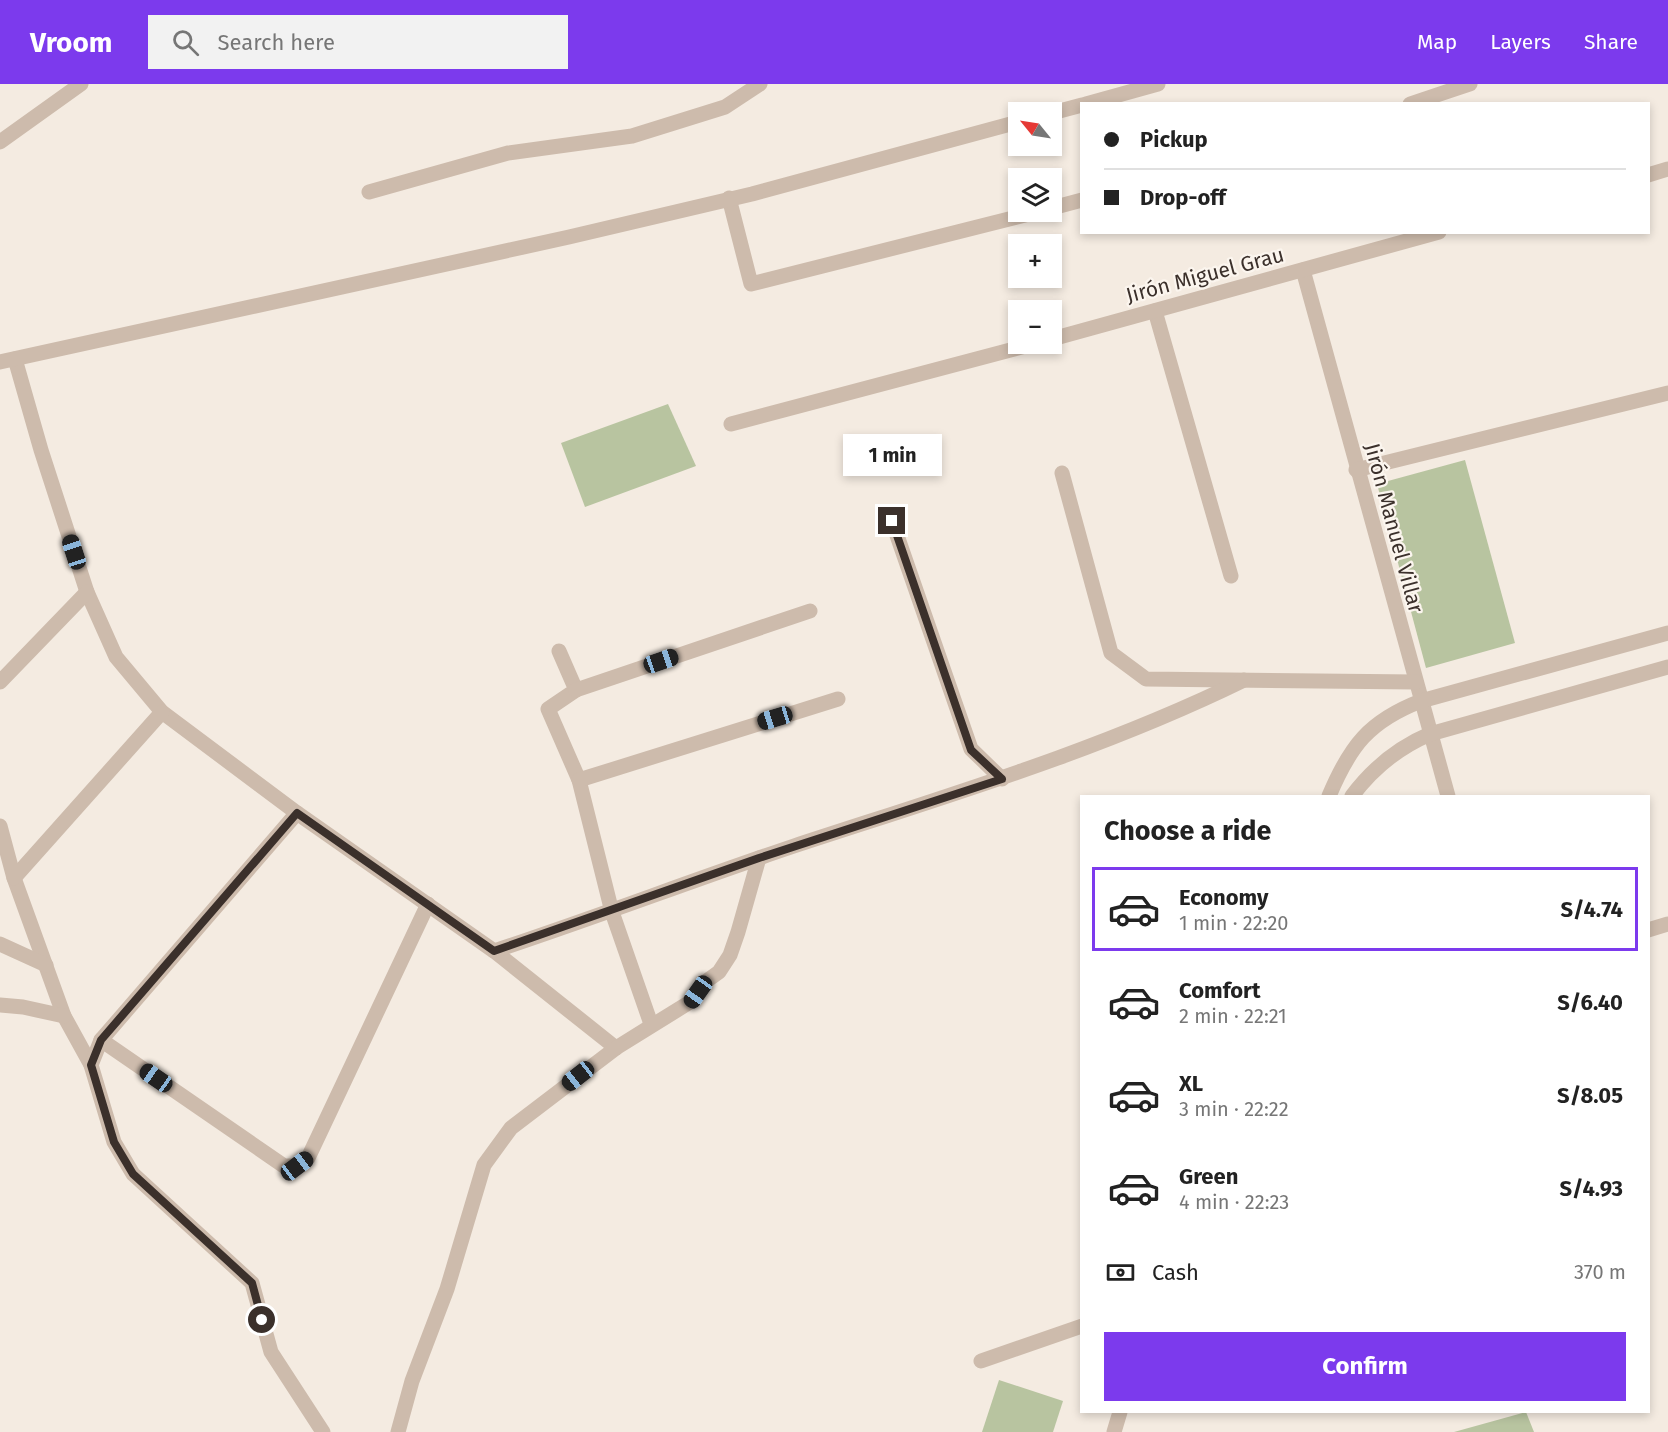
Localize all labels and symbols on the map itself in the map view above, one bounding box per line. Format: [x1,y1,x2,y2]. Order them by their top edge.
north arrow [1008,102,1062,156]
street label: Jirón Miguel Grau [1123,241,1287,309]
callout: 1 min [842,434,942,476]
street label: Jirón Manuel Villar [1359,440,1429,616]
route end [878,507,905,534]
car [60,532,88,572]
car [641,647,681,675]
car [755,704,795,732]
car [680,972,716,1012]
car [558,1058,598,1094]
car [136,1060,176,1096]
car [277,1148,317,1184]
route start [248,1306,275,1333]

